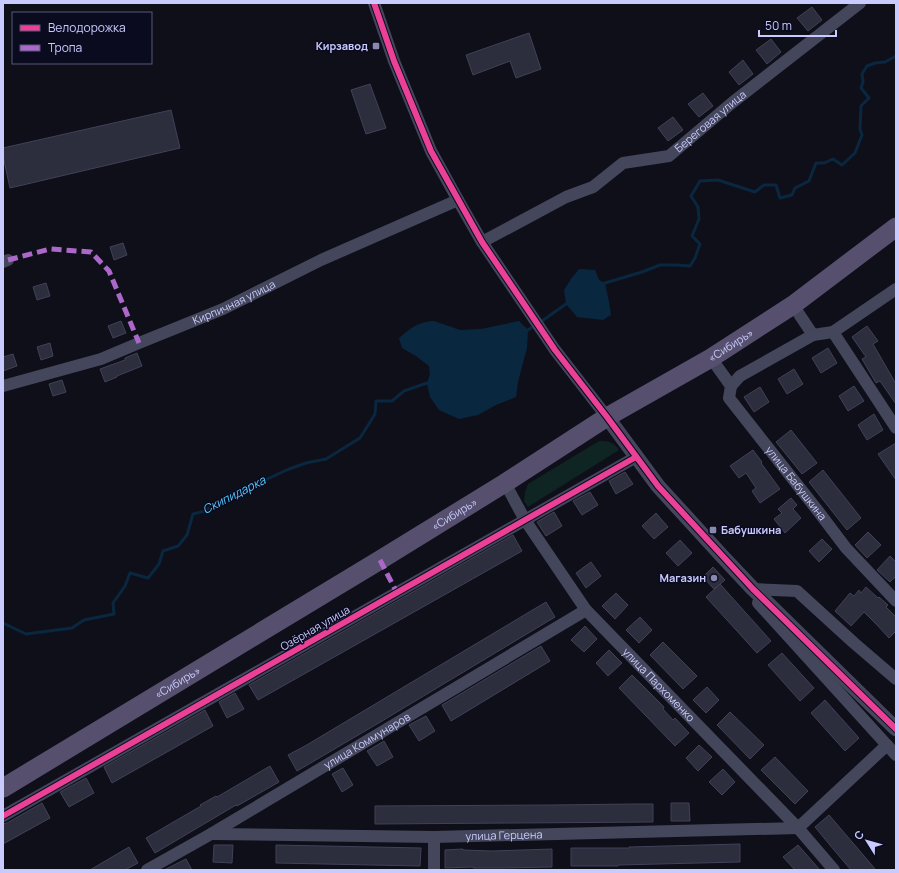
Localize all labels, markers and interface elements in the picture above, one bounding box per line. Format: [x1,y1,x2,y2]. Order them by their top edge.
legend [12,12,152,64]
scale bar [759,12,836,38]
text: 50 m [765,17,792,34]
text: Велодорожка [48,19,126,36]
place label: Кирзавод [316,38,368,53]
text: Тропа [48,39,82,56]
marker: Кирзавод [371,41,381,51]
street label: Береговая улица [671,87,749,155]
street label: Кирпичная улица [190,276,278,328]
street label: «Сибирь» [705,325,756,365]
street label: улица Бабушкина [762,443,830,523]
water label: Скипидарка [199,471,269,518]
street label: «Сибирь» [429,494,480,533]
place label: Бабушкина [721,522,781,537]
marker: Бабушкина [708,525,718,535]
place label: Магазин [660,570,706,585]
marker: Магазин [709,573,719,583]
street label: Озёрная улица [277,602,352,654]
street label: улица Пархоменко [620,644,699,725]
street label: «Сибирь» [152,662,203,702]
street label: улица Коммунаров [320,709,413,772]
north arrow [847,821,887,861]
street label: улица Герцена [465,826,543,843]
text: С [850,827,867,842]

